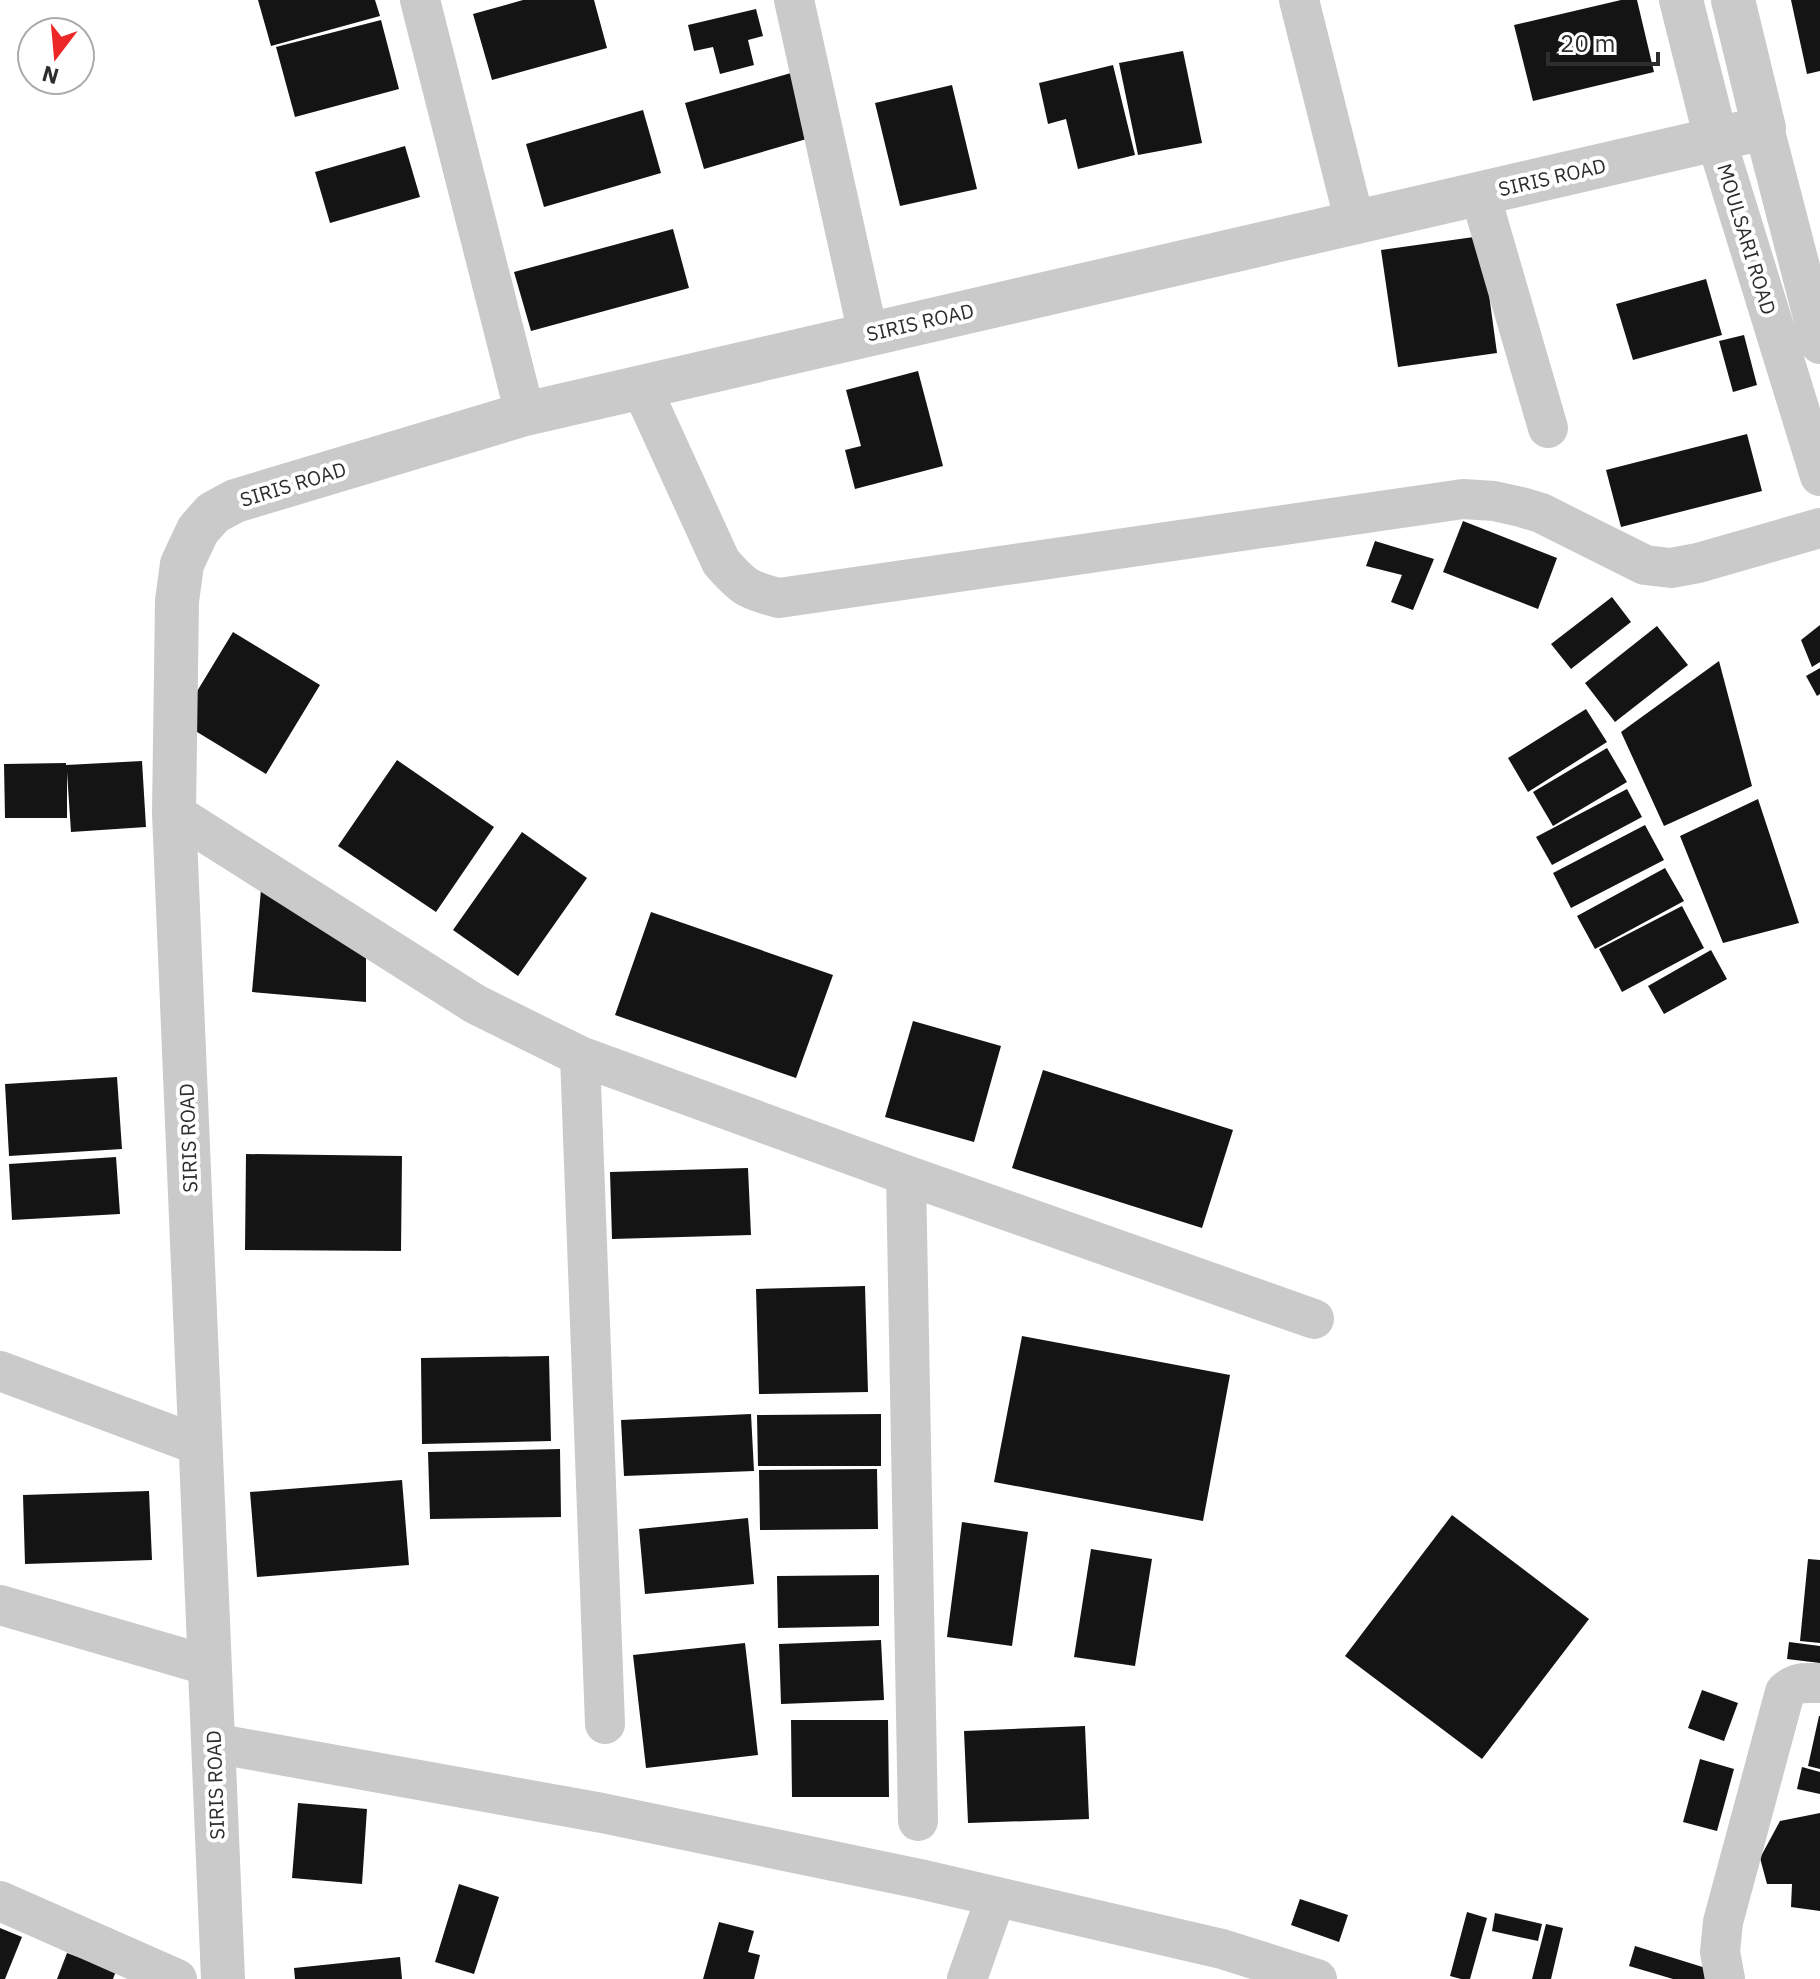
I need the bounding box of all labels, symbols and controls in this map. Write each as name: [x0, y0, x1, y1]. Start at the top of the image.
north arrow: [16, 16, 96, 96]
scale bar: [1548, 16, 1658, 66]
text: 20 m: [1560, 27, 1615, 59]
text: N: [39, 60, 62, 92]
street label: SIRIS ROAD: [1496, 152, 1608, 202]
street label: MOULSARI ROAD: [1711, 160, 1783, 318]
street label: SIRIS ROAD: [864, 297, 976, 347]
street label: SIRIS ROAD: [237, 455, 349, 513]
street label: SIRIS ROAD: [173, 1083, 203, 1193]
street label: SIRIS ROAD: [200, 1730, 230, 1840]

